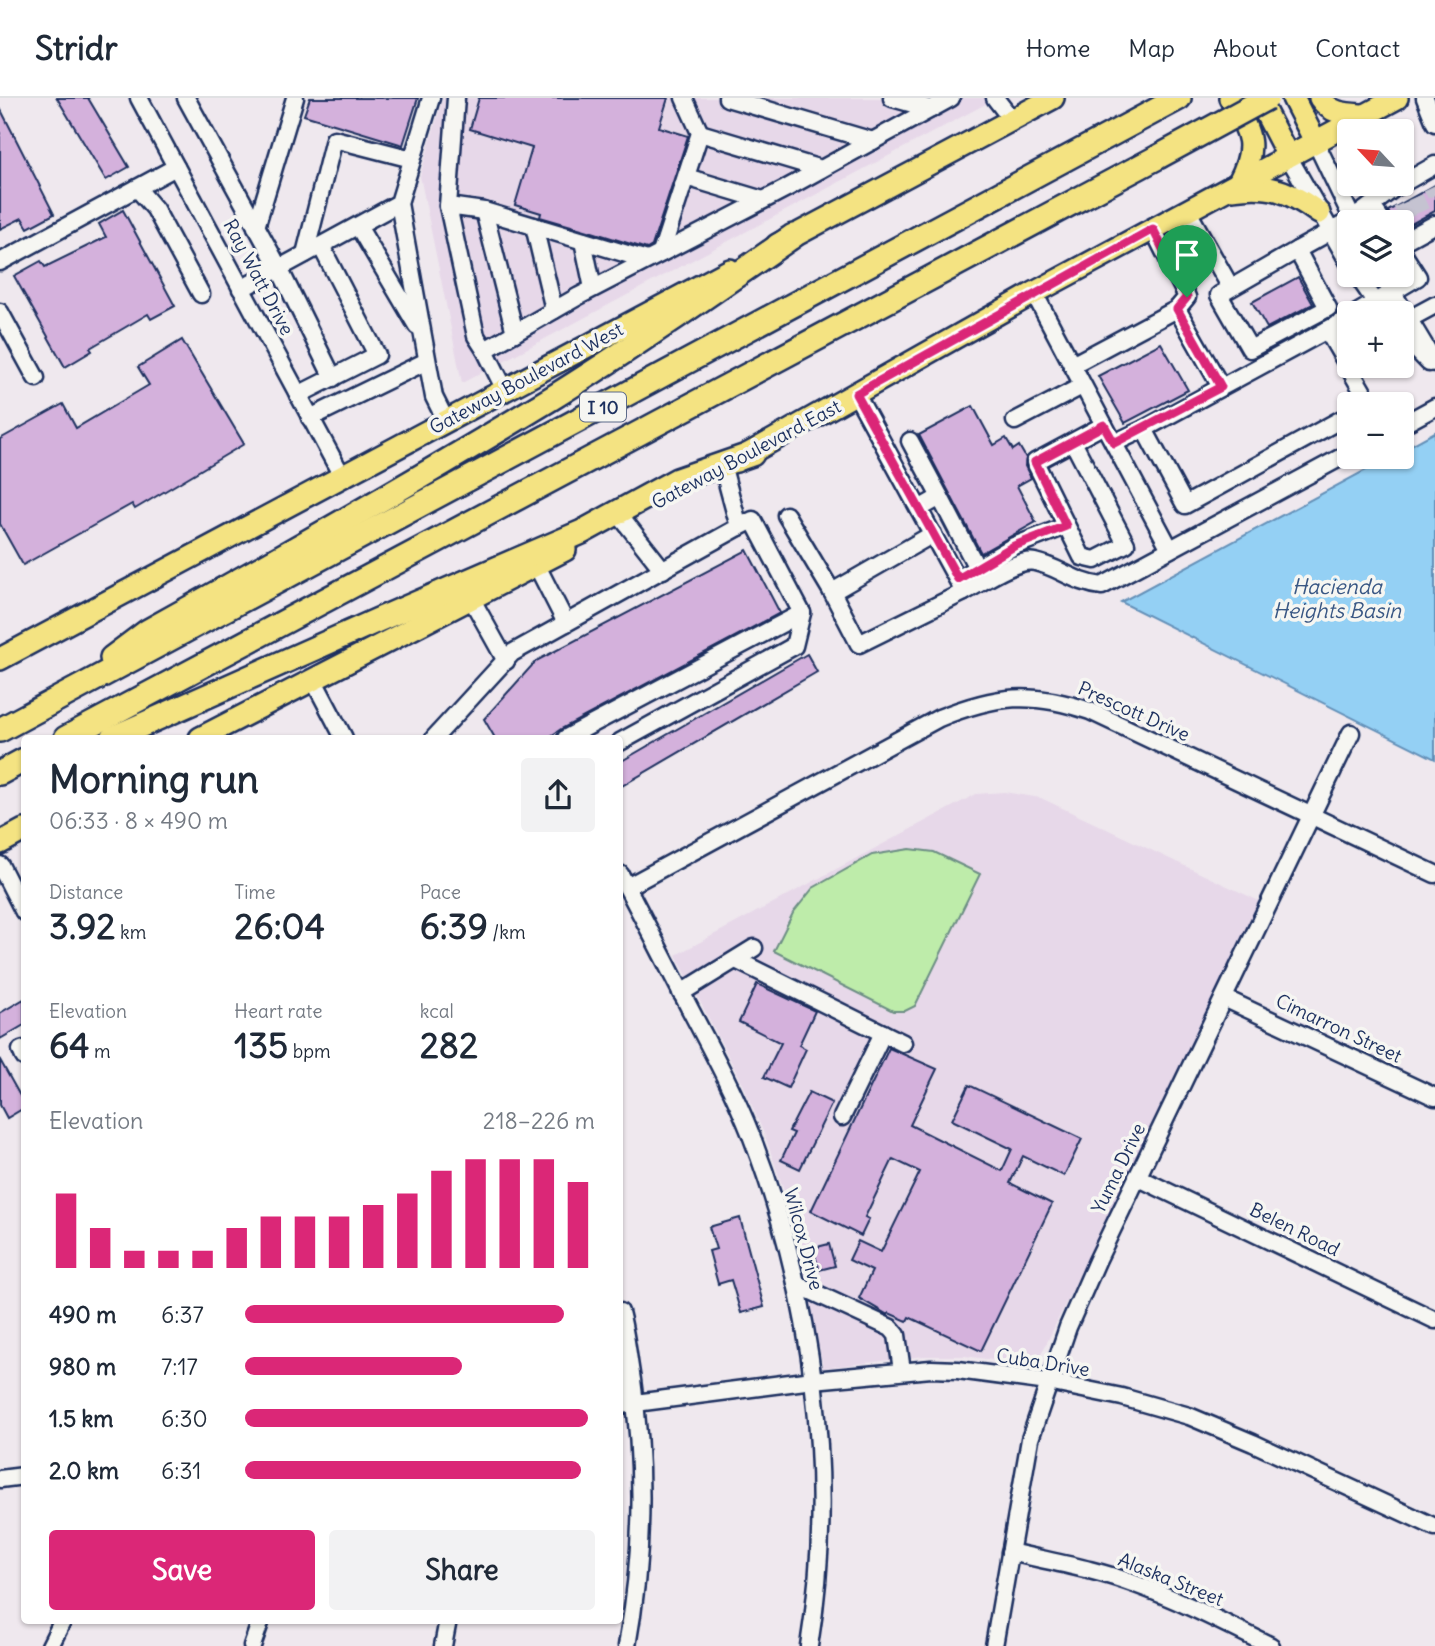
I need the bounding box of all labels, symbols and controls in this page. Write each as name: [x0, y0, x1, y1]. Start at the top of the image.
text: Stridr: [35, 27, 118, 69]
text: Home: [1026, 33, 1090, 63]
text: Map: [1128, 33, 1175, 63]
text: About: [1213, 33, 1277, 63]
text: Contact: [1315, 33, 1400, 63]
north arrow: [1337, 119, 1414, 196]
map controls: [1337, 119, 1414, 469]
button: layers: [1337, 210, 1414, 287]
street label: Ray Watt Drive: [218, 215, 300, 339]
pin: [1157, 225, 1217, 297]
icon: arrive: [1168, 236, 1206, 274]
button: +: [1337, 301, 1414, 378]
street label: Gateway Boulevard West: [425, 317, 627, 439]
button: −: [1337, 392, 1414, 469]
road number: I 10: [580, 393, 626, 422]
street label: Gateway Boulevard East: [647, 394, 845, 514]
water label: Hacienda Heights Basin: [1273, 573, 1402, 624]
street label: Prescott Drive: [1074, 676, 1194, 746]
text: Morning run: [49, 756, 259, 803]
button: share: [521, 758, 595, 832]
text: 06:33 · 8 × 490 m: [49, 806, 228, 835]
text: Distance: [49, 880, 123, 904]
text: Time: [234, 880, 275, 904]
text: Pace: [420, 880, 461, 904]
text: 3.92: [49, 904, 115, 948]
text: 26:04: [234, 904, 325, 948]
text: 6:39: [420, 904, 488, 948]
text: km: [115, 920, 146, 944]
text: /km: [488, 920, 526, 944]
street label: Cimarron Street: [1272, 988, 1406, 1068]
text: Elevation: [49, 999, 127, 1023]
text: Heart rate: [234, 999, 322, 1023]
text: kcal: [420, 999, 454, 1023]
text: 64: [49, 1023, 89, 1067]
text: 135: [234, 1023, 288, 1067]
text: 282: [420, 1023, 478, 1067]
text: m: [89, 1039, 111, 1063]
text: bpm: [288, 1039, 331, 1063]
text: Elevation: [49, 1106, 143, 1135]
text: 218–226 m: [483, 1106, 595, 1135]
street label: Yuma Drive: [1086, 1119, 1150, 1217]
street label: Wilcox Drive: [779, 1185, 829, 1293]
street label: Belen Road: [1246, 1197, 1344, 1261]
text: 490 m: [49, 1300, 116, 1329]
text: 6:37: [161, 1300, 204, 1329]
street label: Cuba Drive: [995, 1343, 1091, 1381]
text: 980 m: [49, 1352, 116, 1381]
text: 7:17: [161, 1352, 198, 1381]
text: 1.5 km: [49, 1404, 114, 1433]
text: 6:30: [161, 1404, 208, 1433]
text: 2.0 km: [49, 1456, 119, 1485]
text: 6:31: [161, 1456, 201, 1485]
button: Save: [49, 1530, 315, 1610]
button: Share: [329, 1530, 595, 1610]
street label: Alaska Street: [1115, 1547, 1227, 1611]

